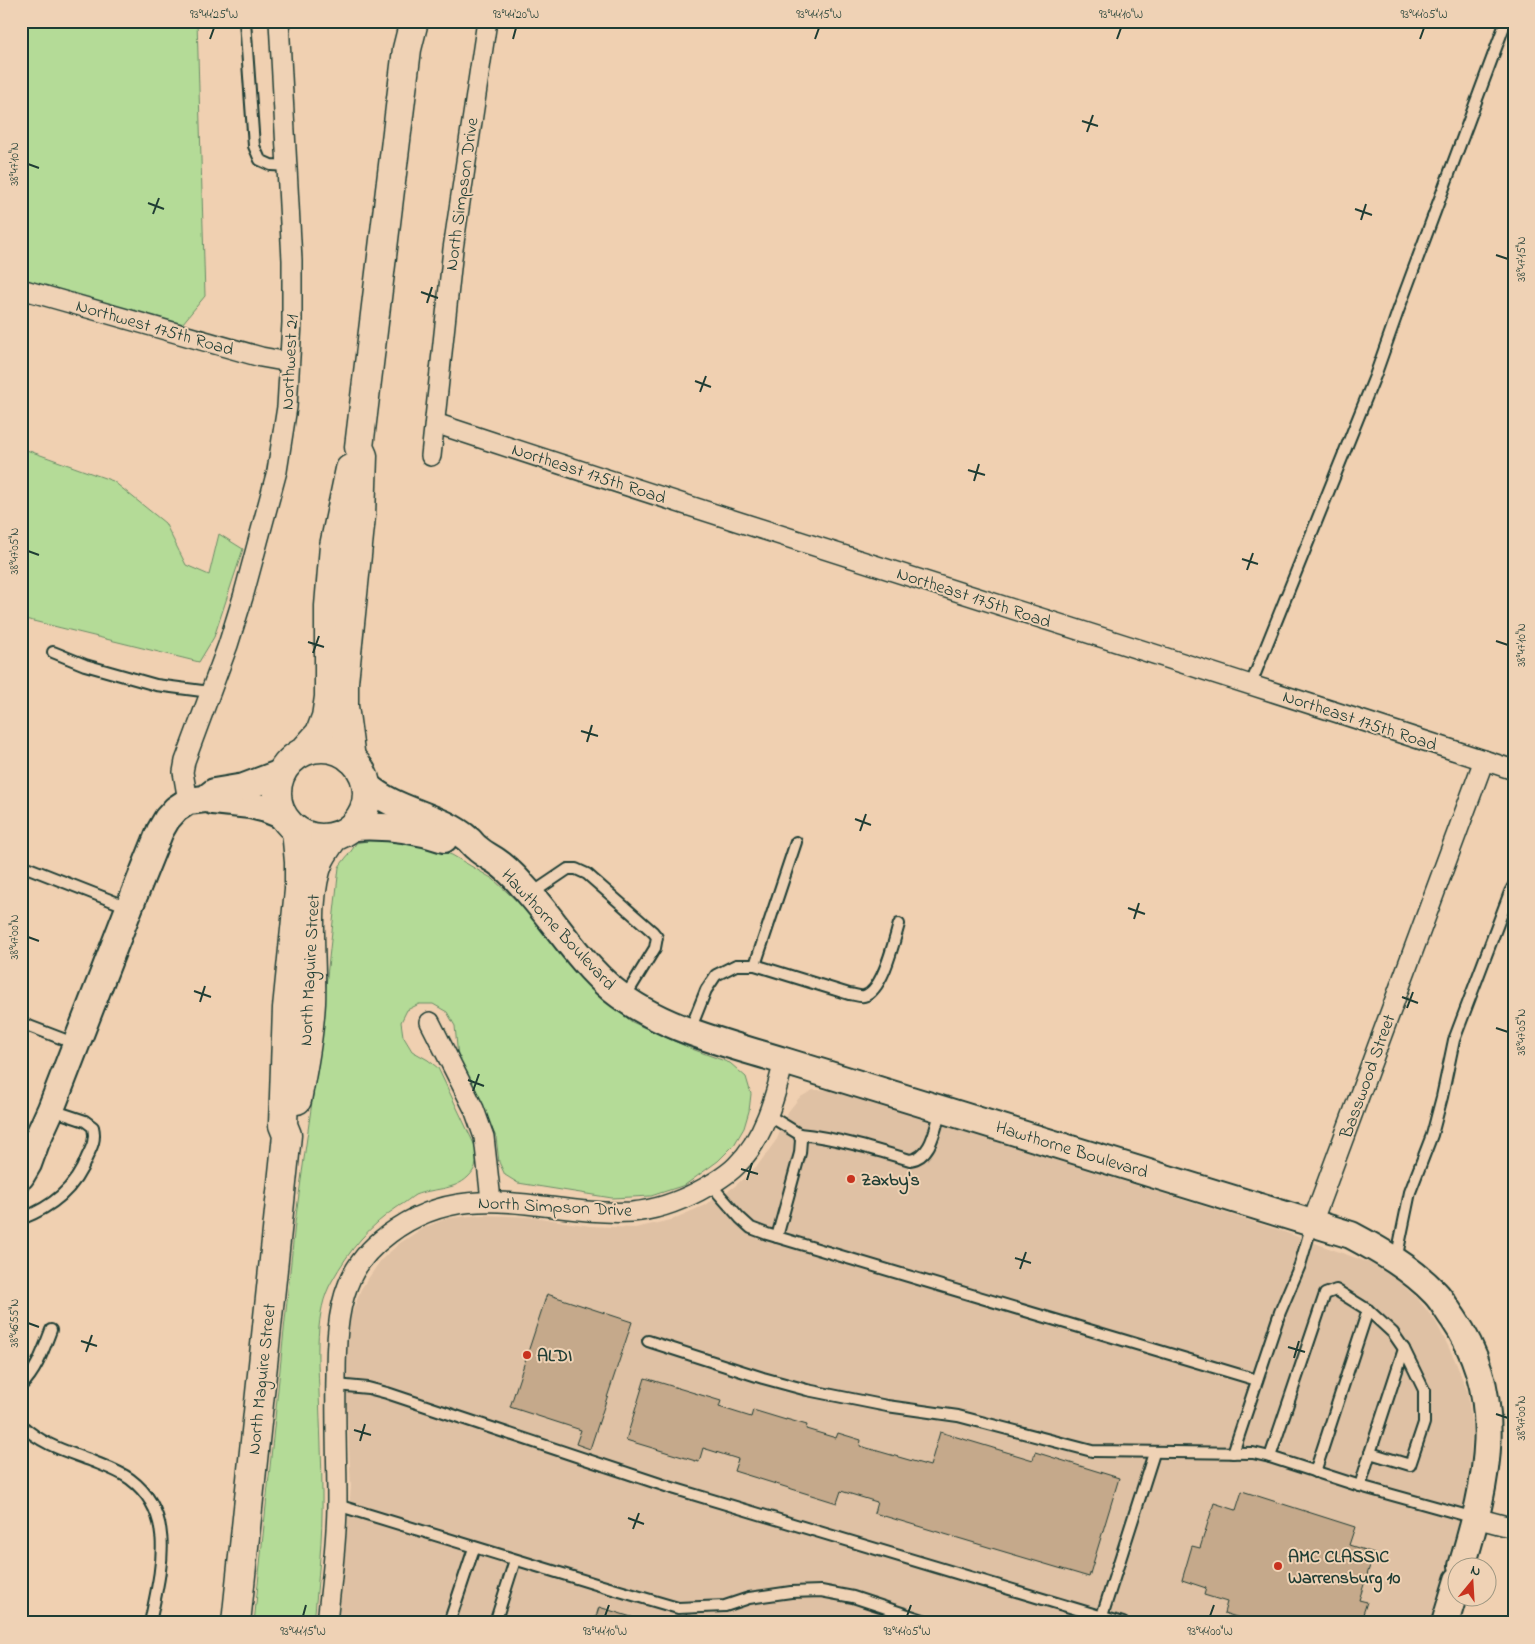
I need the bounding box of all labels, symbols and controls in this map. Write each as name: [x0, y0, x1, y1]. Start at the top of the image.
text: 93°44'25"W: [190, 6, 238, 24]
text: 93°44'20"W: [493, 6, 539, 24]
text: 93°44'15"W: [796, 6, 842, 24]
text: 93°44'10"W: [1099, 6, 1143, 24]
text: 93°44'05"W: [1400, 6, 1448, 24]
street label: North Simpson Drive: [439, 115, 487, 272]
text: 38°47'10"N: [6, 142, 24, 186]
text: 38°47'15"N: [1513, 236, 1531, 282]
street label: Northwest 175th Road: [73, 294, 236, 364]
street label: Northwest 21: [276, 313, 307, 411]
street label: Northeast 175th Road: [508, 438, 669, 512]
text: 38°47'05"N: [6, 528, 24, 574]
street label: Northeast 175th Road: [893, 562, 1054, 636]
text: 38°47'10"N: [1513, 623, 1531, 667]
street label: Northeast 175th Road: [1279, 685, 1440, 759]
street label: Hawthorne Boulevard: [494, 864, 621, 997]
street label: North Maguire Street: [294, 894, 329, 1047]
text: 38°47'00"N: [6, 914, 24, 960]
text: 38°47'05"N: [1513, 1009, 1531, 1055]
street label: Basswood Street: [1334, 1011, 1403, 1143]
street label: Hawthorne Boulevard: [992, 1115, 1151, 1186]
place label: Zaxby's: [861, 1168, 920, 1195]
marker: Zaxby's: [845, 1173, 857, 1185]
street label: North Simpson Drive: [477, 1191, 634, 1225]
text: 38°46'55"N: [6, 1299, 24, 1347]
street label: North Maguire Street: [242, 1302, 285, 1456]
place label: ALDI: [537, 1344, 572, 1370]
marker: ALDI: [521, 1349, 533, 1361]
text: 38°47'00"N: [1513, 1395, 1531, 1441]
place label: AMC CLASSIC Warrensburg 10: [1288, 1545, 1401, 1593]
north arrow: [1448, 1556, 1498, 1606]
marker: AMC CLASSIC Warrensburg 10: [1272, 1560, 1284, 1572]
text: N: [1468, 1560, 1483, 1583]
text: 93°44'15"W: [280, 1623, 326, 1641]
text: 93°44'10"W: [583, 1623, 627, 1641]
text: 93°44'05"W: [883, 1623, 931, 1641]
text: 93°44'00"W: [1187, 1623, 1233, 1641]

